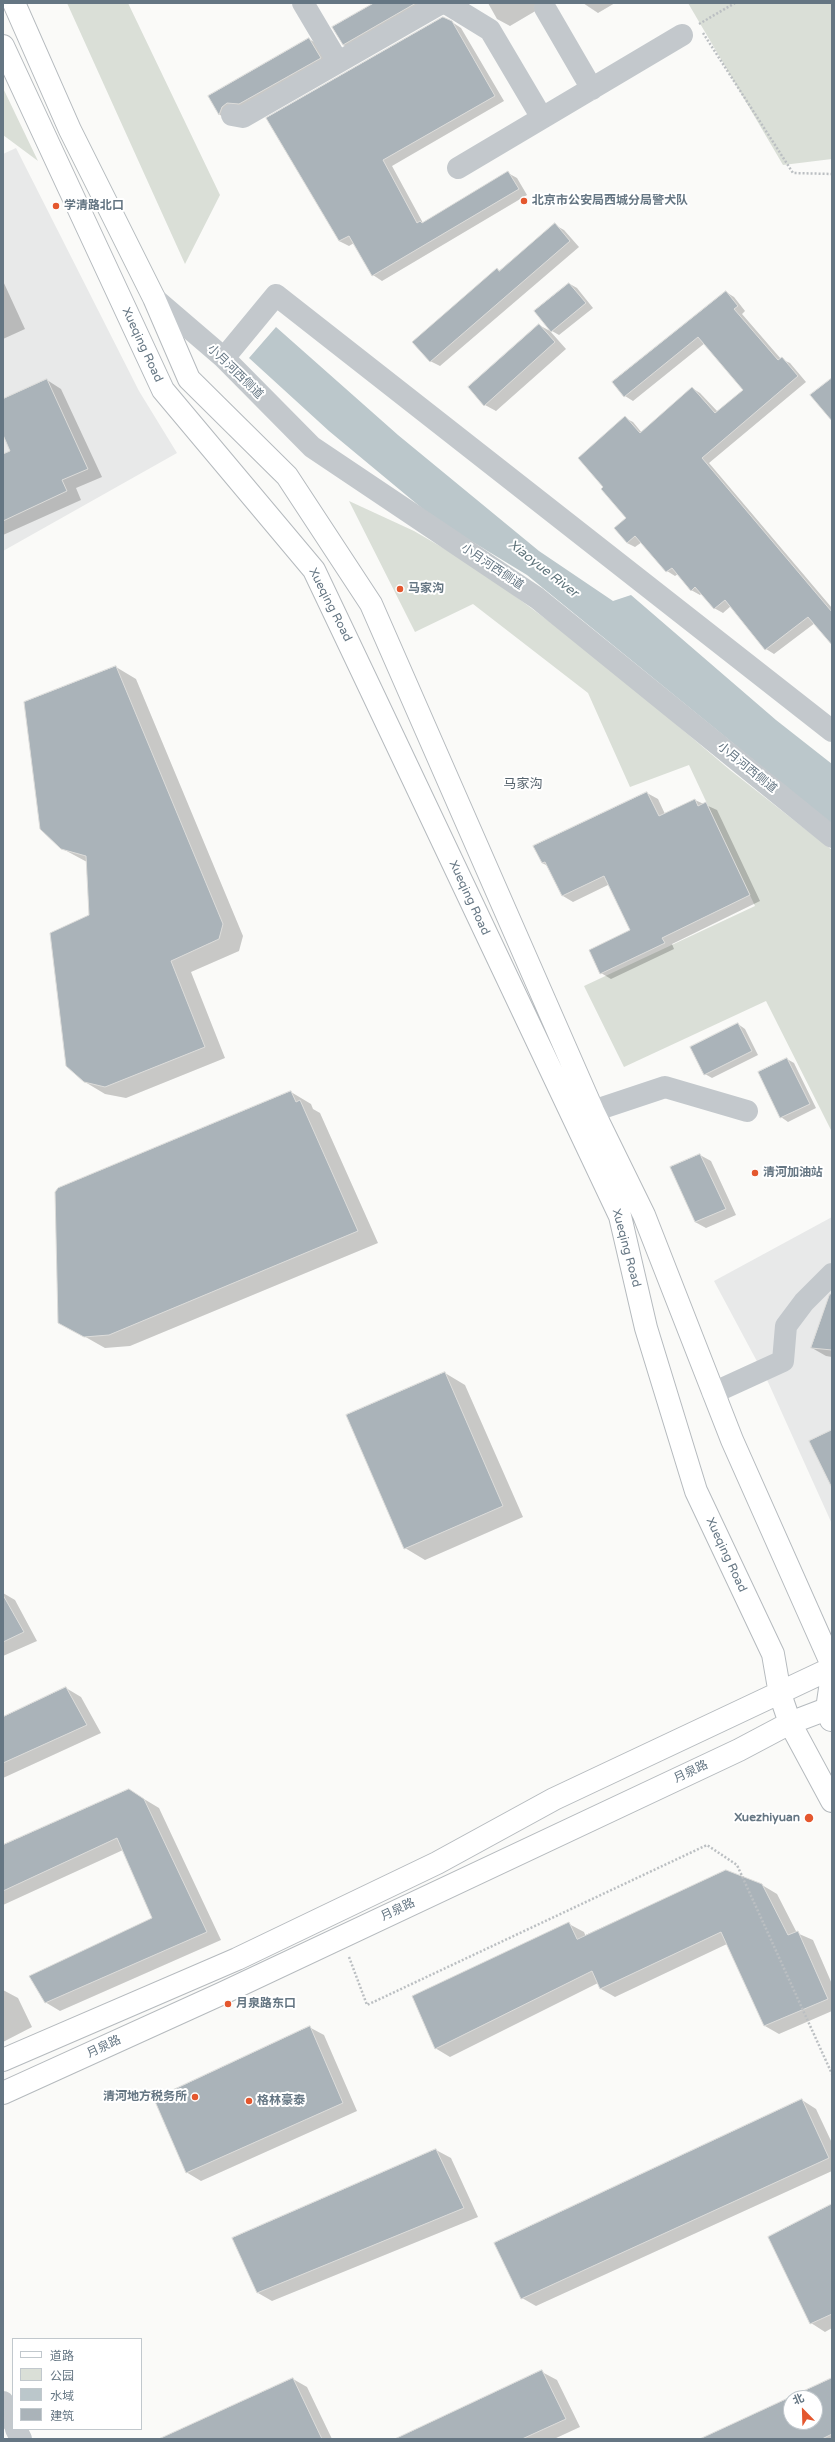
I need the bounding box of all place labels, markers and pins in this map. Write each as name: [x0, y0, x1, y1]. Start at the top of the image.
place label: 北京市公安局西城分局警犬队: [532, 194, 688, 208]
marker: 北京市公安局西城分局警犬队: [519, 196, 529, 206]
place label: 学清路北口: [64, 199, 124, 213]
marker: 学清路北口: [51, 201, 61, 211]
place label: 马家沟: [408, 582, 444, 596]
marker: 马家沟: [395, 584, 405, 594]
place label: 清河加油站: [763, 1166, 823, 1180]
marker: 清河加油站: [750, 1168, 760, 1178]
place label: Xuezhiyuan: [734, 1811, 800, 1825]
marker: Xuezhiyuan: [803, 1812, 815, 1824]
place label: 月泉路东口: [236, 1997, 296, 2011]
marker: 月泉路东口: [223, 1999, 233, 2009]
place label: 清河地方税务所: [103, 2090, 187, 2104]
marker: 清河地方税务所: [190, 2092, 200, 2102]
place label: 格林豪泰: [257, 2094, 305, 2108]
marker: 格林豪泰: [244, 2096, 254, 2106]

